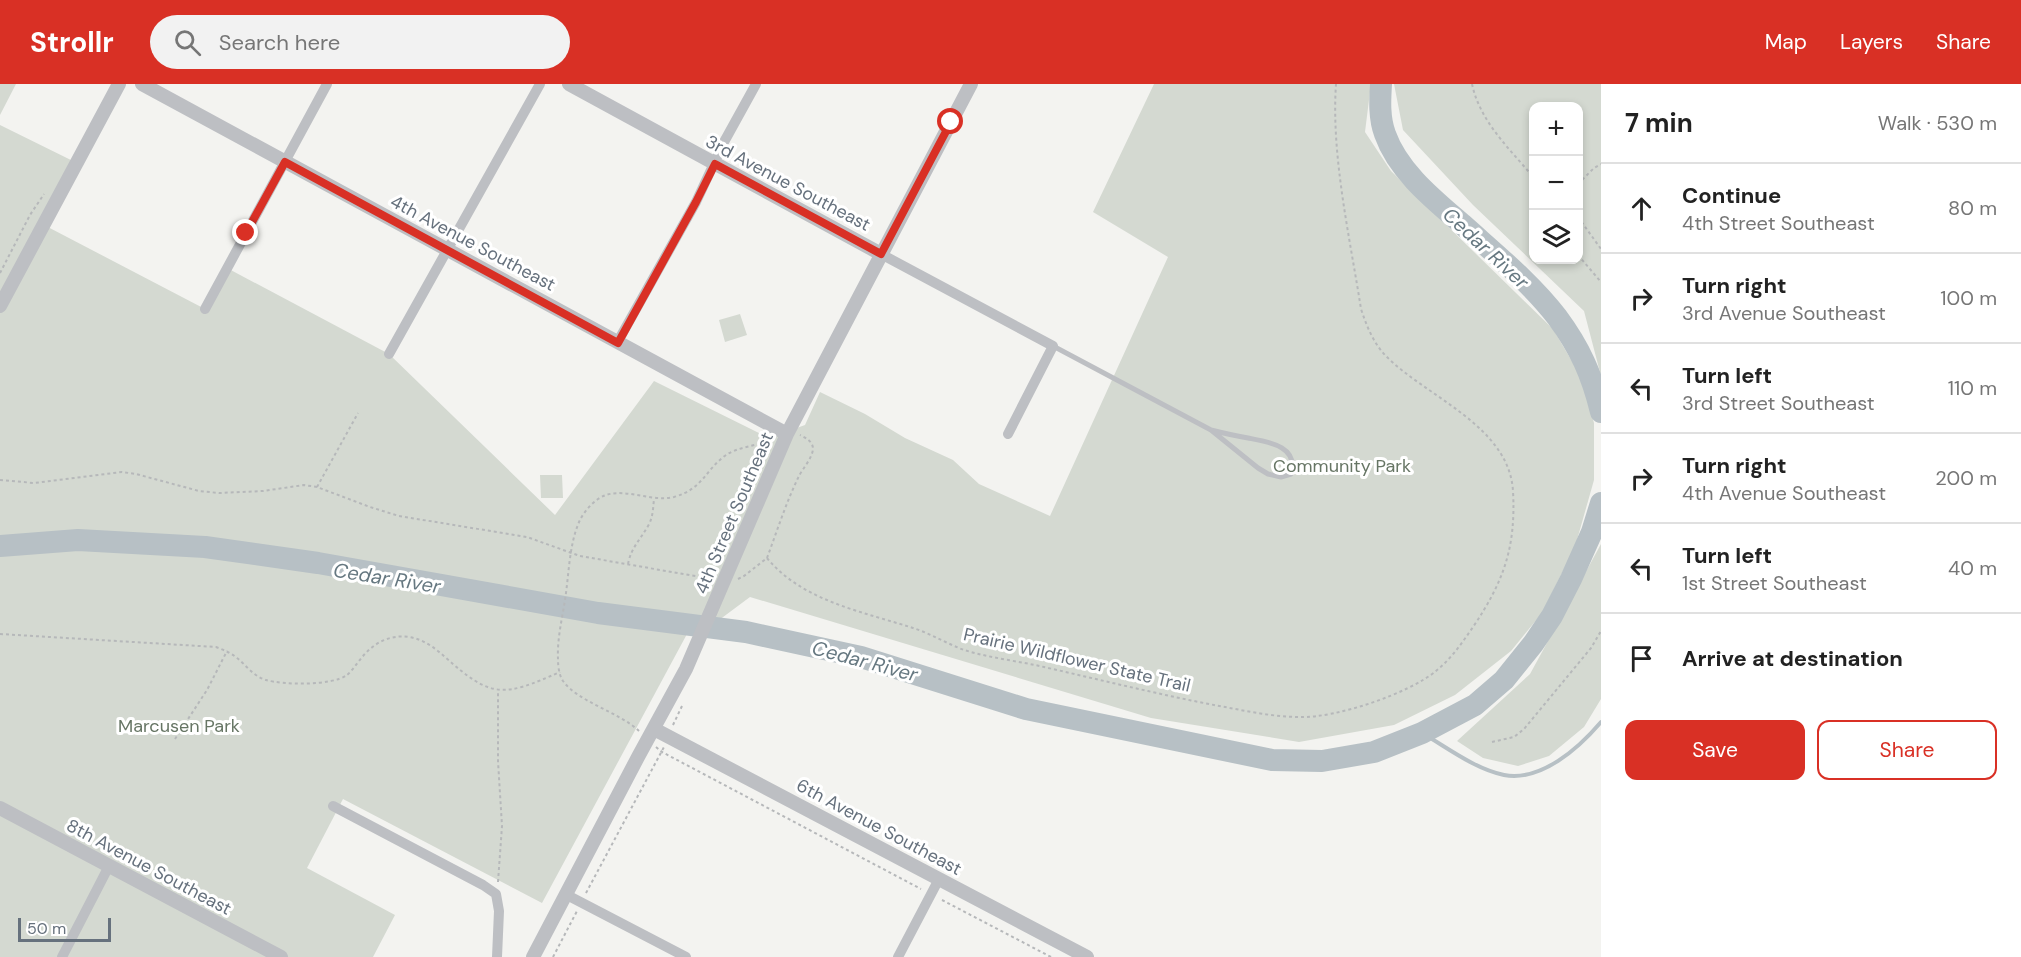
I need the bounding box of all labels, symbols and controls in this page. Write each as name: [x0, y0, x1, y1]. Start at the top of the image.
search box: [150, 15, 570, 69]
text: Strollr: [30, 24, 114, 61]
icon: search: [171, 26, 204, 59]
text: Search here: [219, 28, 340, 57]
text: Map: [1765, 28, 1807, 56]
text: Layers: [1840, 28, 1903, 56]
text: Share: [1936, 28, 1991, 56]
map controls: [1529, 102, 1583, 264]
button: +: [1529, 102, 1583, 156]
text: 7 min: [1625, 106, 1693, 140]
route start: [937, 108, 963, 134]
text: Walk · 530 m: [1878, 110, 1997, 136]
street label: 3rd Avenue Southeast: [701, 129, 875, 237]
button: −: [1529, 156, 1583, 210]
text: Continue: [1682, 181, 1781, 210]
street label: 4th Avenue Southeast: [386, 189, 560, 297]
icon: ahead: [1625, 192, 1658, 225]
text: 80 m: [1948, 195, 1997, 221]
water label: Cedar River: [1438, 202, 1535, 295]
button: layers: [1529, 210, 1583, 264]
text: 4th Street Southeast: [1682, 210, 1875, 236]
route end: [232, 219, 258, 245]
text: Turn right: [1682, 271, 1787, 300]
icon: right: [1625, 282, 1658, 315]
text: 100 m: [1940, 285, 1997, 311]
text: 3rd Avenue Southeast: [1682, 300, 1886, 326]
text: Turn left: [1682, 361, 1772, 390]
icon: left: [1625, 372, 1658, 405]
text: 110 m: [1948, 375, 1997, 401]
text: 3rd Street Southeast: [1682, 390, 1875, 416]
street label: 4th Street Southeast: [689, 428, 779, 598]
text: Turn right: [1682, 451, 1787, 480]
park label: Community Park: [1273, 454, 1411, 478]
icon: right: [1625, 462, 1658, 495]
text: 200 m: [1935, 465, 1997, 491]
text: 4th Avenue Southeast: [1682, 480, 1886, 506]
text: Turn left: [1682, 541, 1772, 570]
icon: left: [1625, 552, 1658, 585]
text: 40 m: [1948, 555, 1997, 581]
water label: Cedar River: [331, 557, 443, 599]
text: 1st Street Southeast: [1682, 570, 1867, 596]
street label: Prairie Wildflower State Trail: [961, 622, 1193, 698]
water label: Cedar River: [809, 634, 921, 688]
icon: arrive: [1625, 642, 1658, 675]
text: Arrive at destination: [1682, 644, 1903, 673]
park label: Marcusen Park: [118, 714, 240, 738]
button: Save: [1625, 720, 1805, 780]
button: Share: [1817, 720, 1997, 780]
street label: 6th Avenue Southeast: [792, 773, 966, 881]
street label: 8th Avenue Southeast: [62, 813, 236, 921]
scale bar: [18, 915, 111, 942]
text: 50 m: [27, 918, 66, 939]

